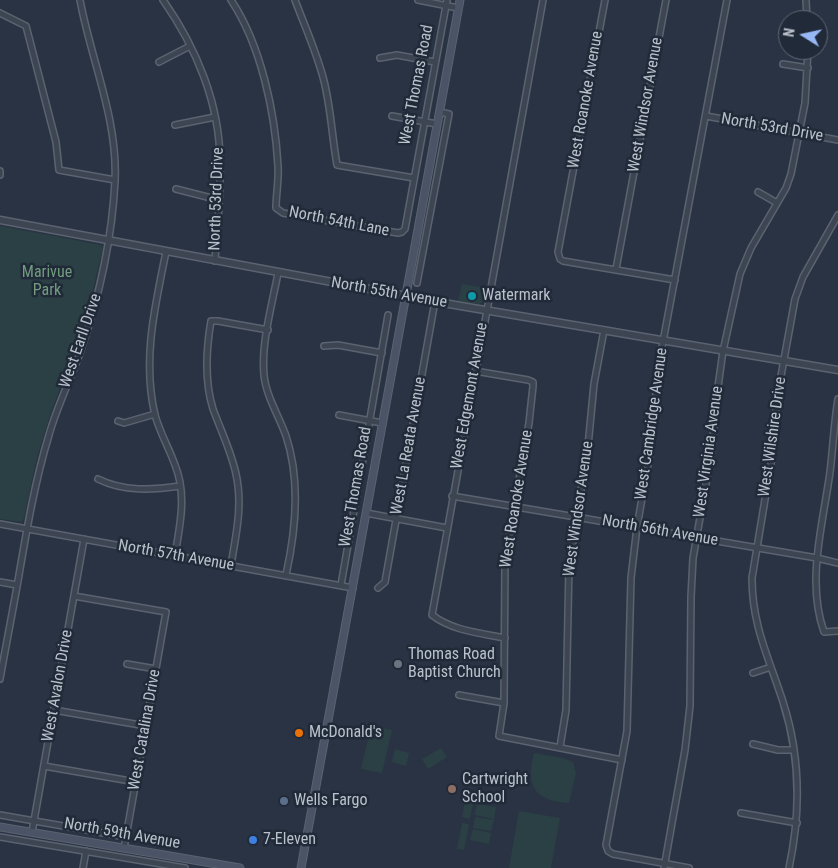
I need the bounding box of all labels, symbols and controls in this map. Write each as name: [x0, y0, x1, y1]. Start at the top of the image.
north arrow: [778, 10, 828, 60]
street label: West Thomas Road: [396, 23, 438, 147]
text: N: [781, 27, 798, 38]
street label: West Roanoke Avenue: [564, 30, 608, 170]
street label: West Windsor Avenue: [625, 36, 667, 174]
street label: North 53rd Drive: [719, 110, 825, 146]
street label: North 53rd Drive: [206, 147, 228, 251]
street label: North 54th Lane: [287, 203, 391, 241]
park label: Marivue Park: [22, 263, 72, 301]
street label: North 55th Avenue: [330, 273, 448, 313]
place label: Watermark: [482, 286, 550, 306]
marker: Watermark: [466, 290, 478, 302]
street label: West Earll Drive: [56, 291, 106, 391]
street label: West Edgemont Avenue: [448, 321, 492, 471]
street label: West Cambridge Avenue: [632, 347, 672, 501]
street label: West La Reata Avenue: [387, 375, 431, 517]
street label: West Wilshire Drive: [755, 376, 791, 498]
street label: West Virginia Avenue: [690, 385, 728, 519]
street label: West Thomas Road: [336, 425, 376, 549]
street label: West Roanoke Avenue: [497, 429, 537, 569]
street label: West Windsor Avenue: [560, 440, 598, 578]
street label: North 56th Avenue: [601, 511, 719, 551]
street label: North 57th Avenue: [117, 536, 235, 576]
street label: West Avalon Drive: [39, 628, 77, 744]
place label: Thomas Road Baptist Church: [408, 645, 501, 683]
marker: Thomas Road Baptist Church: [392, 658, 404, 670]
street label: West Catalina Drive: [125, 668, 165, 792]
place label: McDonald's: [309, 723, 382, 743]
marker: McDonald's: [293, 727, 305, 739]
place label: Cartwright School: [462, 770, 528, 808]
marker: Cartwright School: [446, 783, 458, 795]
place label: Wells Fargo: [294, 791, 368, 811]
marker: Wells Fargo: [278, 795, 290, 807]
street label: North 59th Avenue: [63, 814, 181, 854]
place label: 7-Eleven: [263, 830, 316, 850]
marker: 7-Eleven: [247, 834, 259, 846]

